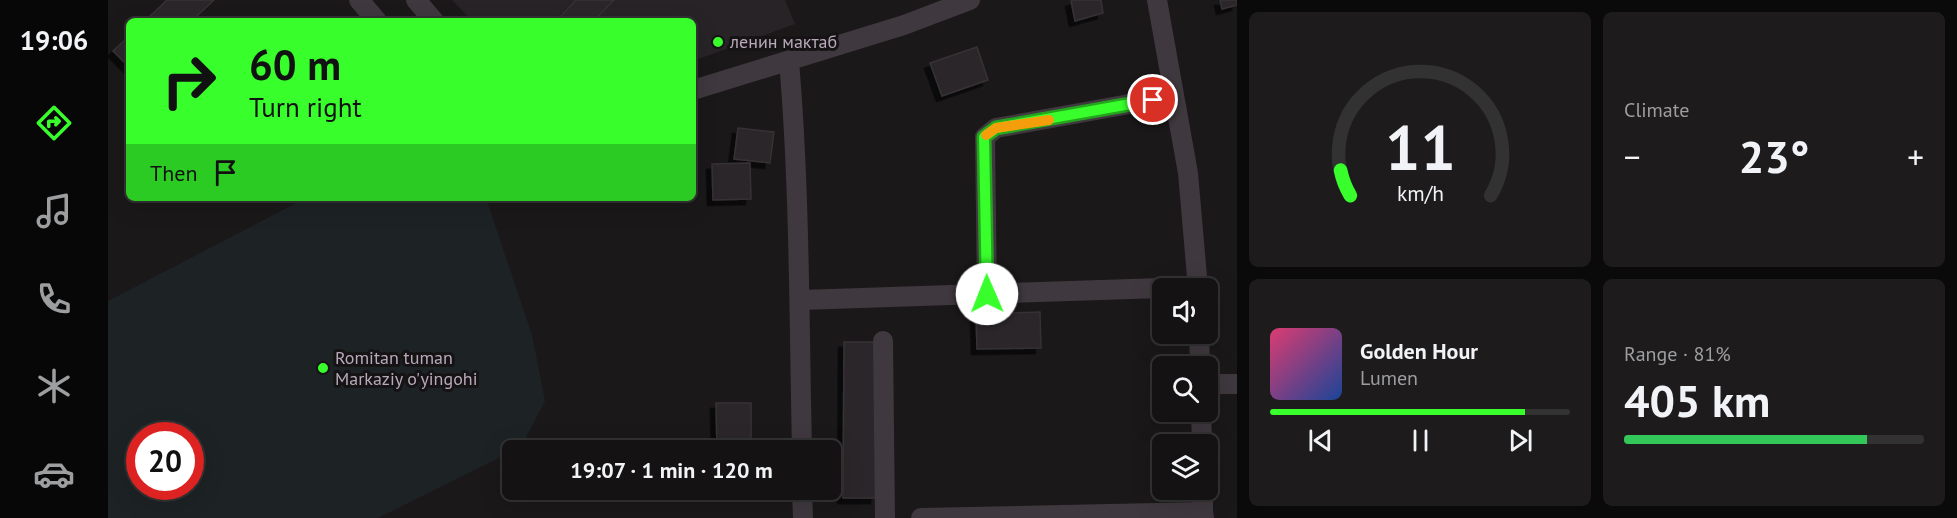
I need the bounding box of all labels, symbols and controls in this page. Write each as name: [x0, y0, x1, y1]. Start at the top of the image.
text: 19:06: [20, 23, 88, 57]
place label: ленин мактаб: [729, 30, 837, 53]
marker: ленин мактаб: [711, 35, 725, 49]
text: 60 m: [249, 37, 341, 92]
icon: right: [150, 42, 228, 120]
pin: [1127, 74, 1178, 125]
icon: arrive: [1136, 83, 1169, 116]
text: Turn right: [249, 90, 362, 124]
text: Climate: [1624, 97, 1690, 123]
icon: directions: [33, 102, 75, 144]
text: 11: [1385, 106, 1455, 187]
text: 23°: [1739, 127, 1809, 185]
text: −: [1624, 135, 1641, 178]
text: +: [1907, 135, 1924, 178]
icon: arrive: [209, 156, 242, 189]
text: Then: [150, 159, 197, 187]
text: km/h: [1396, 180, 1443, 208]
icon: music: [33, 190, 75, 232]
position arrow: [955, 262, 1019, 326]
icon: phone: [33, 278, 75, 320]
map controls: [1152, 278, 1218, 500]
button: sound: [1152, 278, 1218, 344]
text: Golden Hour: [1360, 337, 1478, 365]
text: Range · 81%: [1624, 341, 1731, 367]
place label: Romitan tuman Markaziy o'yingohi: [335, 346, 477, 390]
button: search: [1152, 356, 1218, 422]
marker: Romitan tuman Markaziy o'yingohi: [316, 361, 330, 375]
icon: climate: [33, 365, 75, 407]
text: Lumen: [1360, 365, 1418, 391]
text: 405 km: [1624, 371, 1770, 429]
speed limit sign: 20: [126, 422, 204, 500]
icon: previous: [1304, 424, 1337, 457]
icon: pause: [1404, 424, 1437, 457]
icon: next: [1504, 424, 1537, 457]
button: layers: [1152, 434, 1218, 500]
icon: car: [33, 453, 75, 495]
text: 19:07 · 1 min · 120 m: [570, 456, 773, 484]

